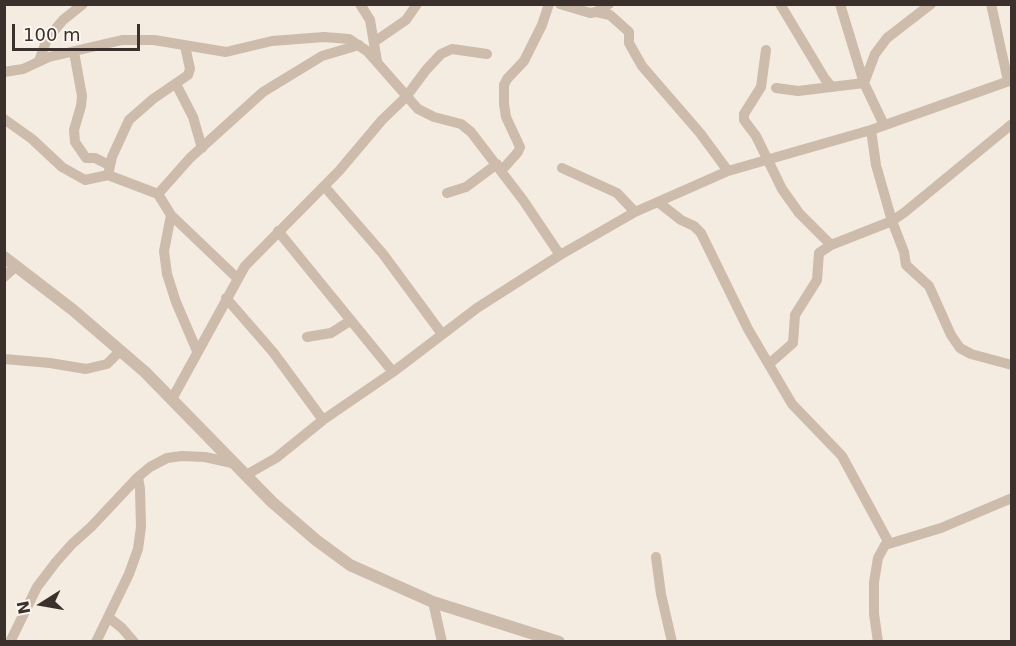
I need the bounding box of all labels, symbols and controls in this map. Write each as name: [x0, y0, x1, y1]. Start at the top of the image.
scale bar: [15, 12, 142, 50]
text: 100 m: [23, 24, 81, 45]
north arrow: [12, 574, 72, 634]
text: N: [13, 599, 34, 616]

